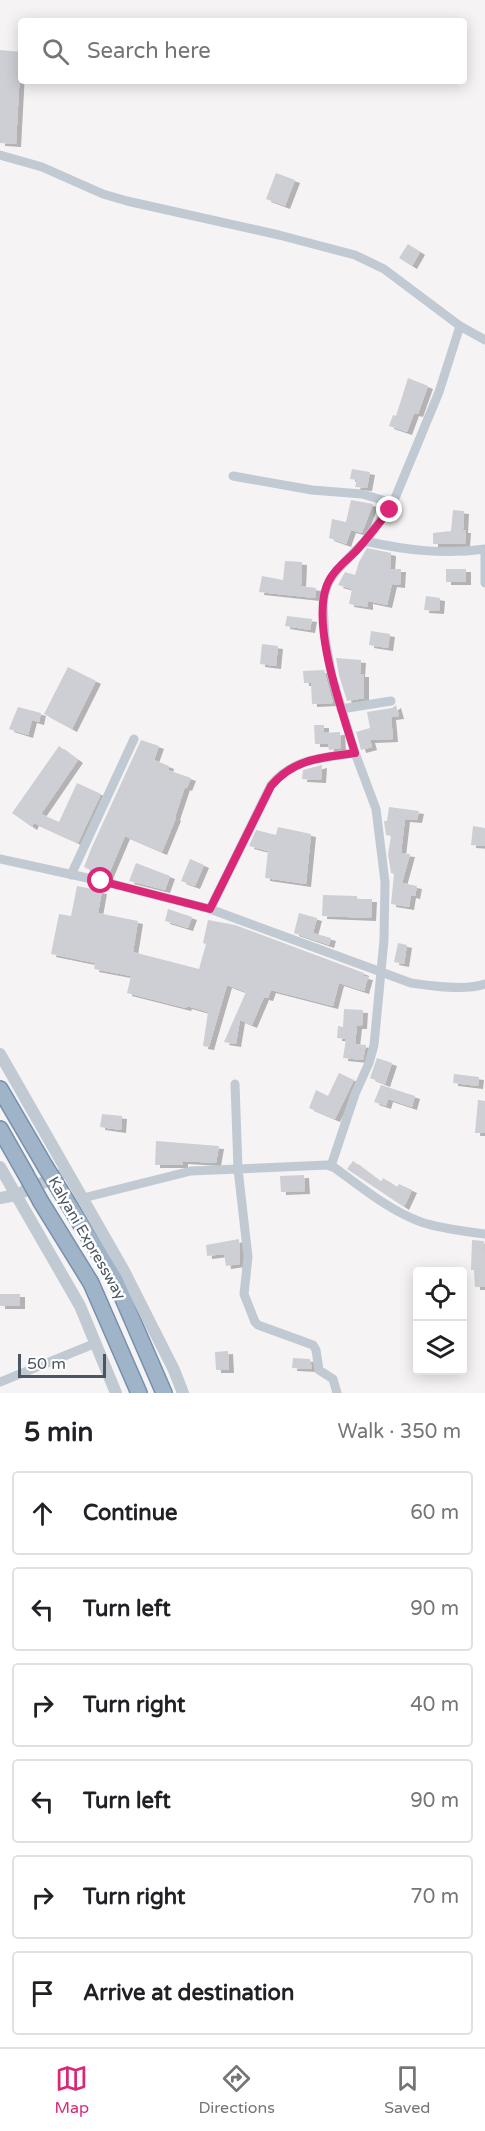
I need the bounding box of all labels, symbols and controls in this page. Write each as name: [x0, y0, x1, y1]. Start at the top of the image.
search box: [18, 18, 467, 84]
icon: search: [39, 35, 72, 68]
text: Search here: [87, 38, 211, 64]
route end: [376, 496, 402, 522]
route start: [87, 867, 113, 893]
street label: Kalyani Expressway: [44, 1173, 130, 1303]
map controls: [413, 1267, 467, 1375]
button: locate: [413, 1267, 467, 1321]
button: layers: [413, 1321, 467, 1375]
scale bar: [18, 1351, 106, 1378]
text: 50 m: [27, 1354, 66, 1374]
text: 5 min: [24, 1417, 93, 1448]
text: Walk · 350 m: [338, 1420, 461, 1444]
icon: ahead: [26, 1497, 59, 1530]
text: Continue: [83, 1500, 178, 1526]
text: 60 m: [410, 1501, 459, 1525]
icon: left: [26, 1593, 59, 1626]
text: Turn left: [83, 1596, 171, 1622]
text: 90 m: [410, 1597, 459, 1621]
icon: right: [26, 1689, 59, 1722]
text: Turn right: [83, 1692, 185, 1718]
text: 40 m: [410, 1693, 459, 1717]
icon: left: [26, 1785, 59, 1818]
text: Turn left: [83, 1788, 171, 1814]
text: 90 m: [410, 1789, 459, 1813]
icon: right: [26, 1881, 59, 1914]
text: Turn right: [83, 1884, 185, 1910]
text: 70 m: [410, 1885, 459, 1909]
icon: arrive: [26, 1977, 59, 2010]
text: Arrive at destination: [83, 1980, 294, 2006]
tab: Map: [55, 2062, 89, 2118]
tab: Directions: [198, 2062, 275, 2118]
tab: Saved: [384, 2062, 430, 2118]

